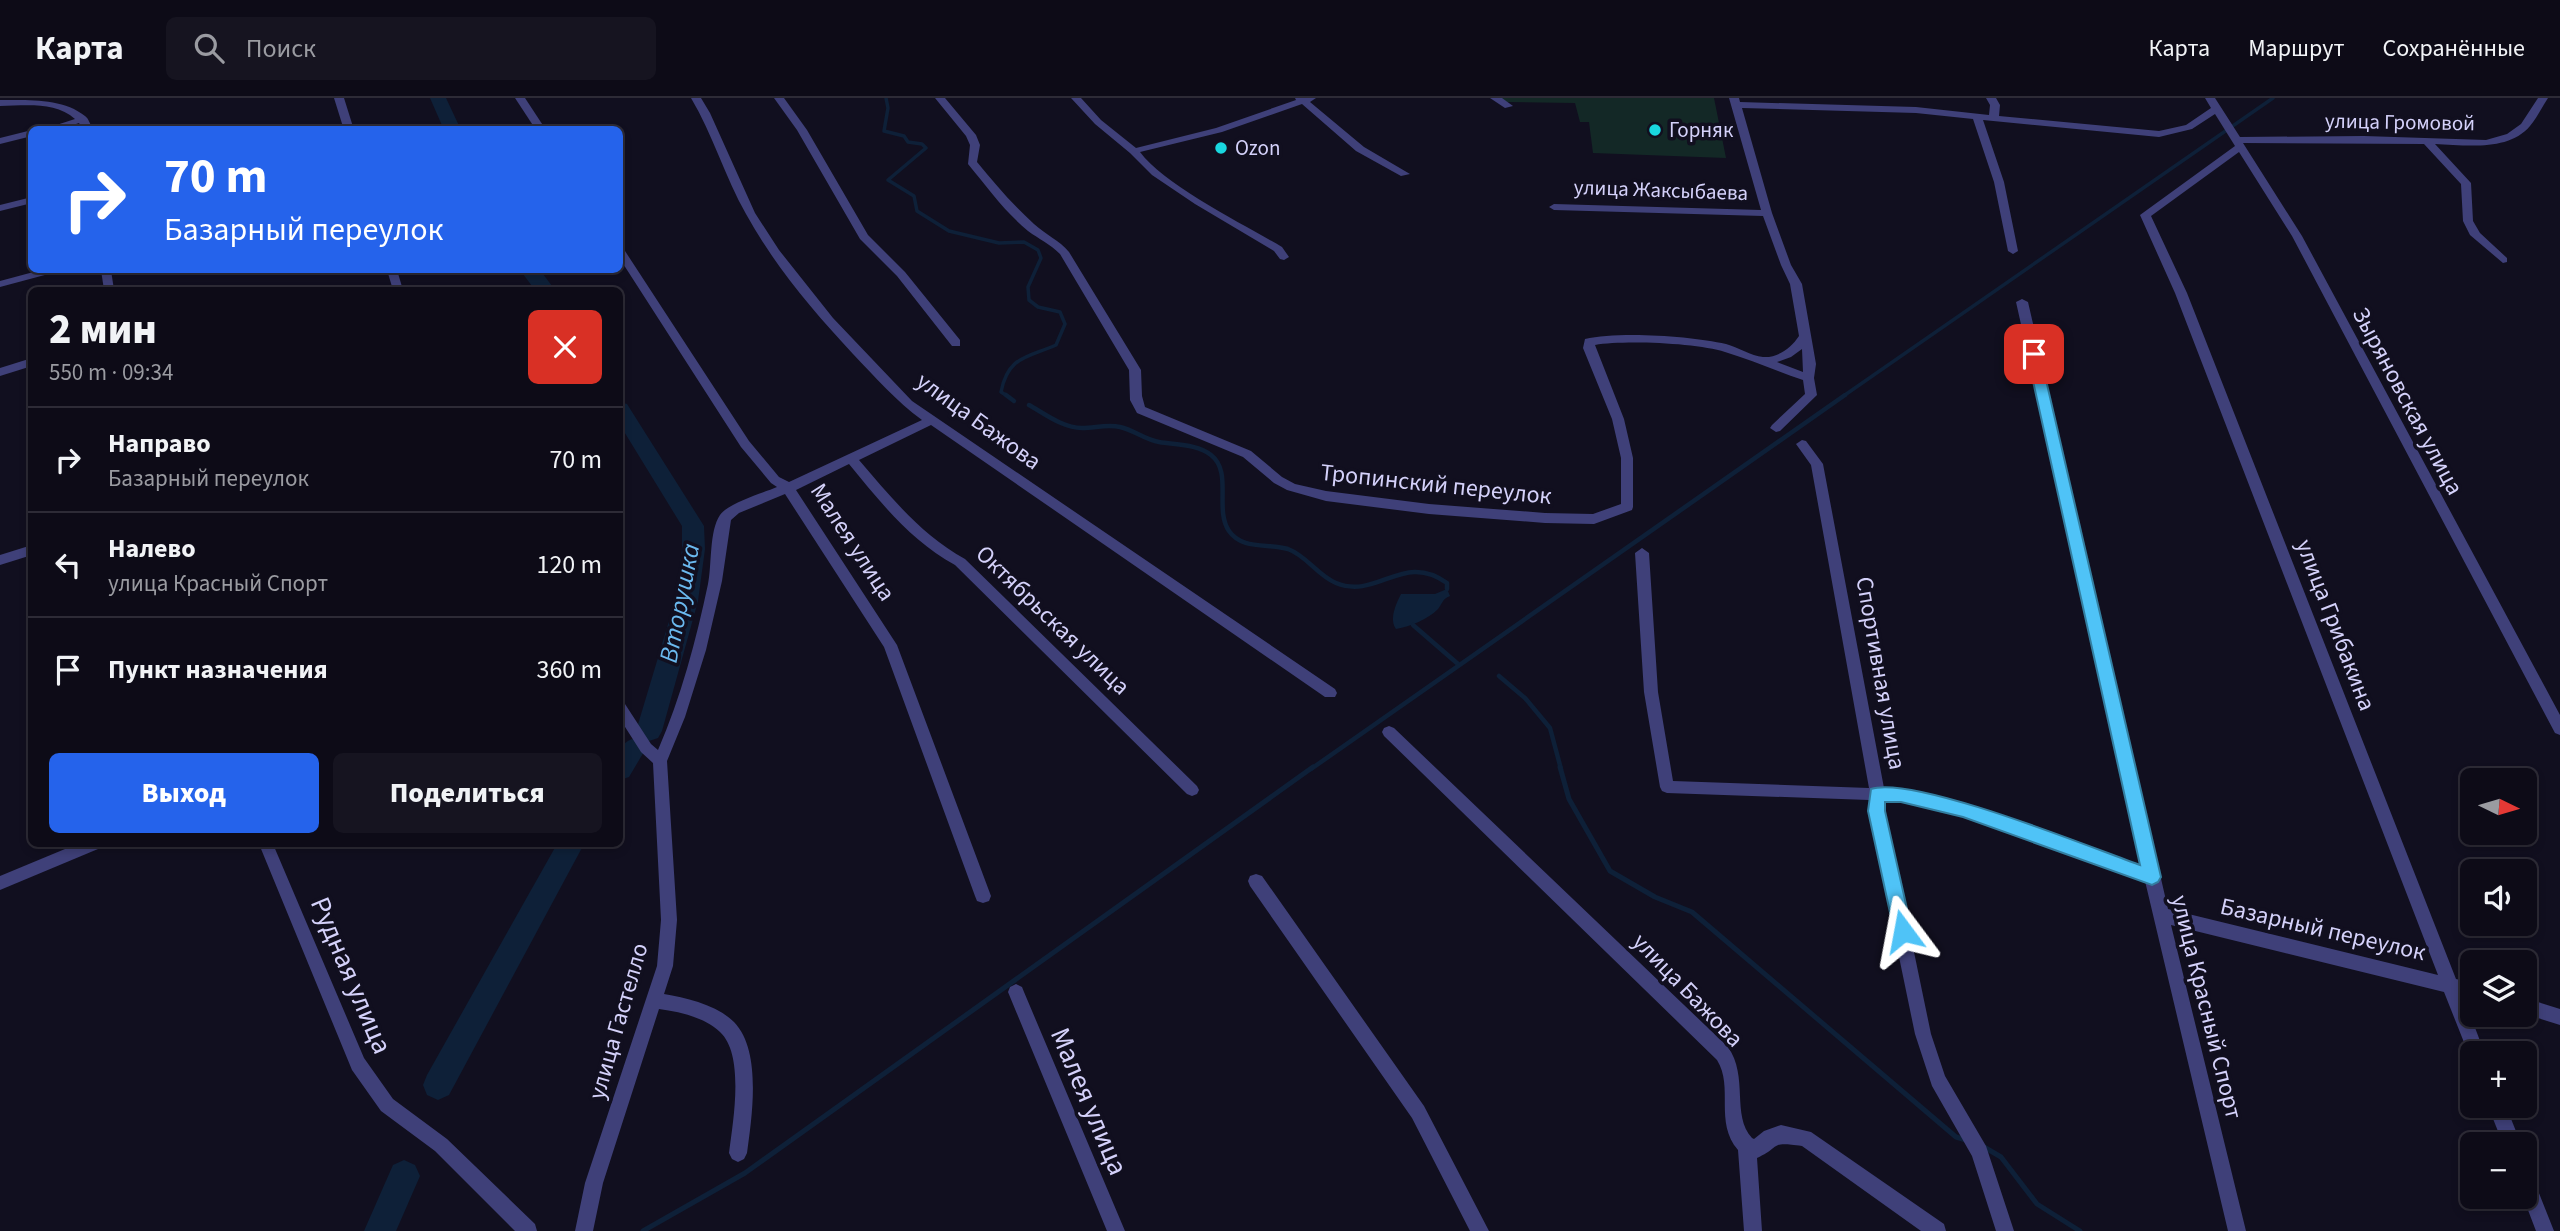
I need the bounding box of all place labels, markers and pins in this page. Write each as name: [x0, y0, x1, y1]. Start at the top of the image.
place label: Горняк: [1669, 115, 1734, 145]
marker: Горняк: [1647, 122, 1663, 138]
place label: Ozon: [1235, 133, 1280, 163]
marker: Ozon: [1213, 140, 1229, 156]
pin: [2004, 324, 2064, 384]

